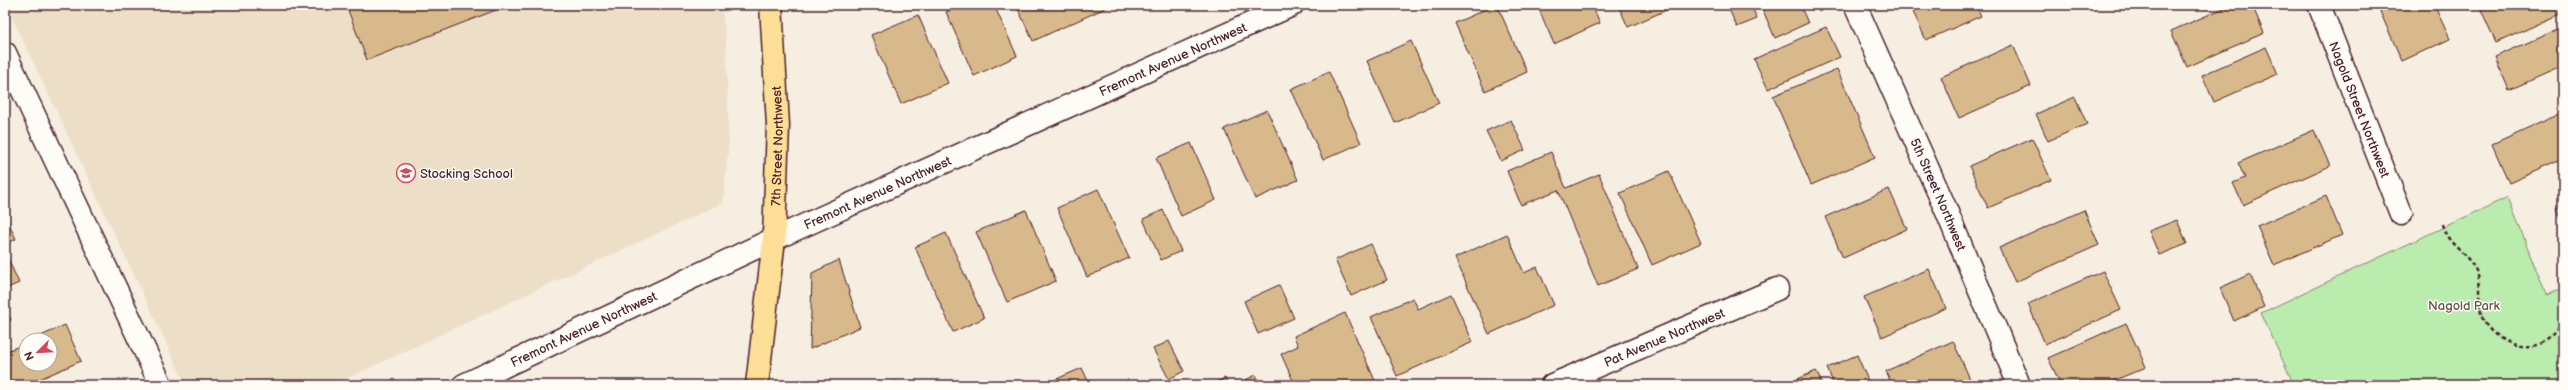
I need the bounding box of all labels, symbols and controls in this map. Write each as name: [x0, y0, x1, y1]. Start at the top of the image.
street label: Fremont Avenue Northwest: [1097, 20, 1249, 100]
street label: Nagold Street Northwest: [2325, 39, 2393, 180]
street label: 7th Street Northwest: [768, 86, 787, 206]
street label: 5th Street Northwest: [1906, 136, 1969, 253]
street label: Fremont Avenue Northwest: [801, 153, 954, 233]
school or university icon: Stocking School: [395, 162, 417, 184]
place label: Stocking School: [420, 166, 513, 182]
street label: Fremont Avenue Northwest: [508, 288, 660, 371]
park label: Nagold Park: [2428, 298, 2501, 314]
street label: Pat Avenue Northwest: [1602, 305, 1727, 371]
north arrow: [18, 332, 58, 372]
text: N: [22, 349, 37, 362]

